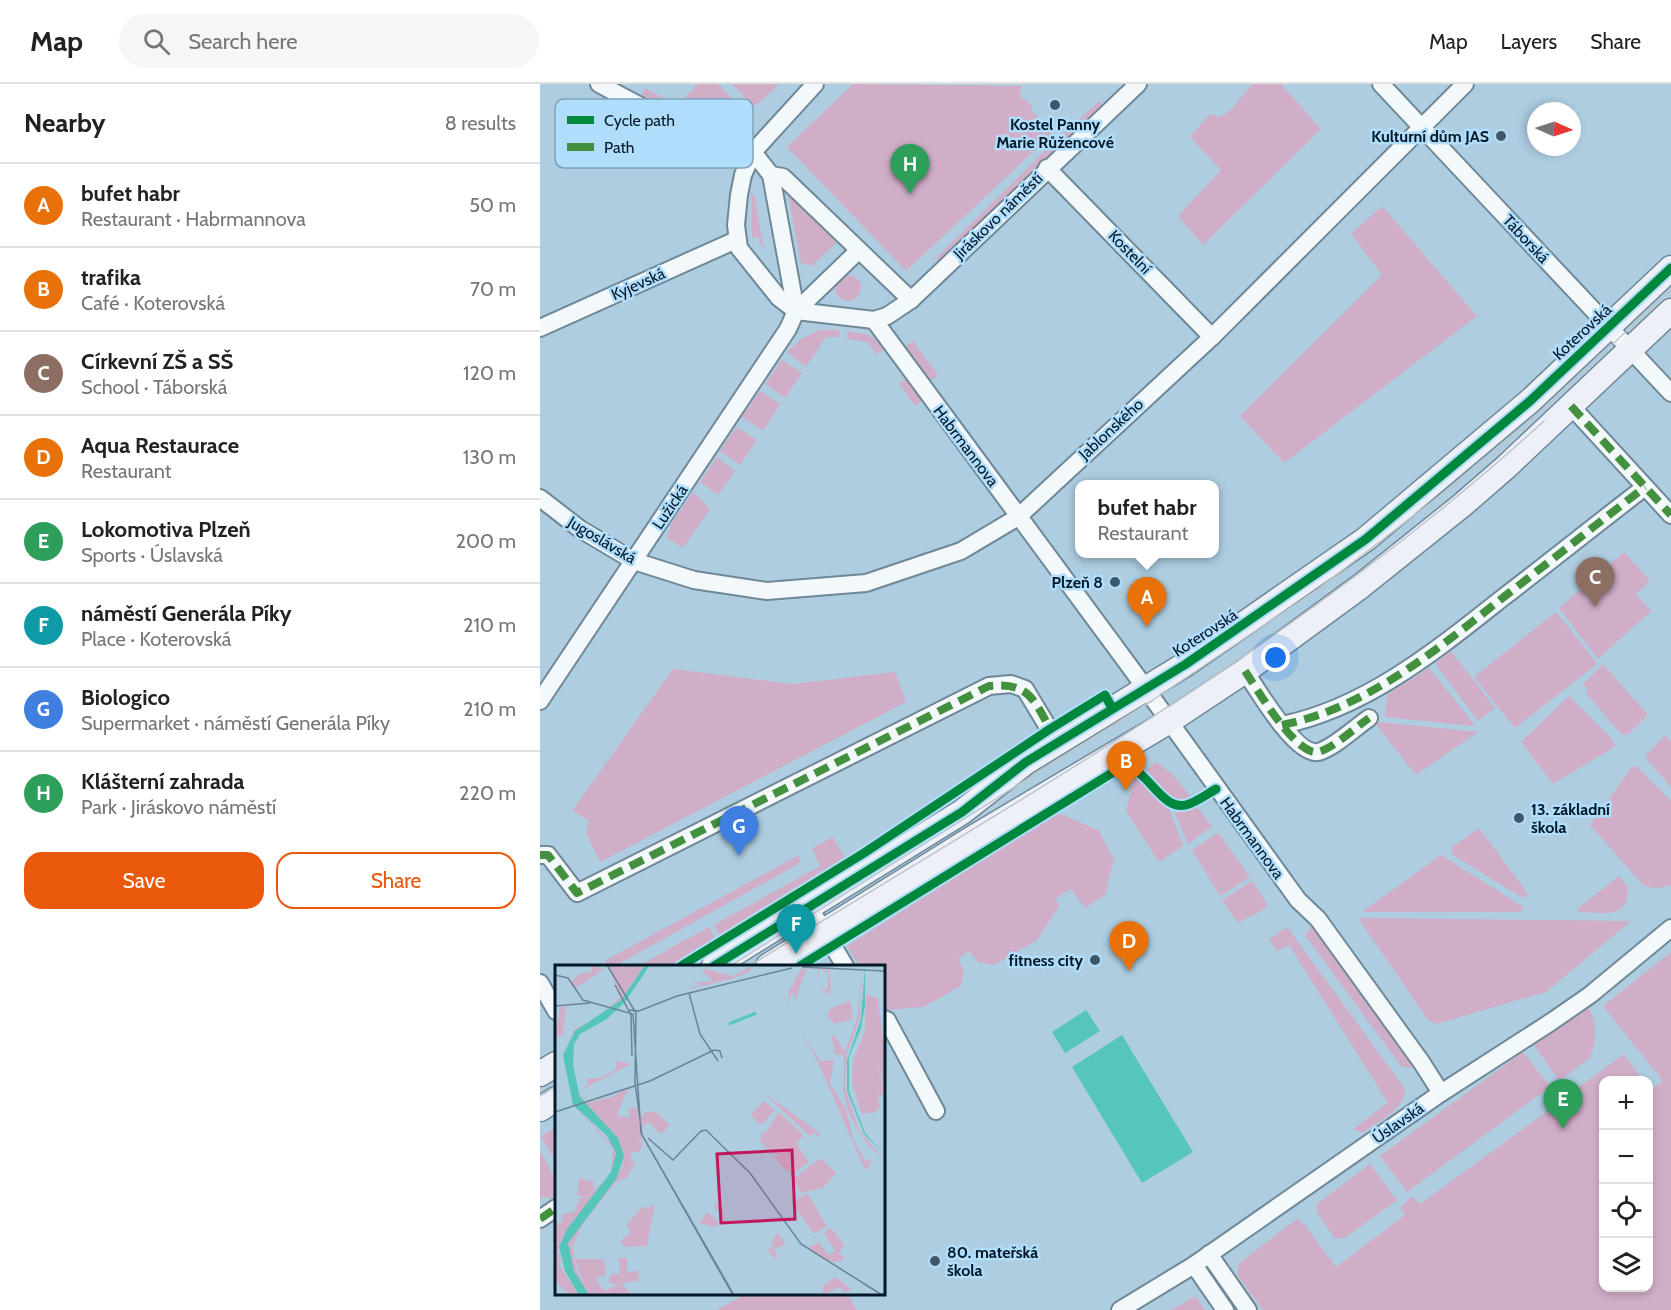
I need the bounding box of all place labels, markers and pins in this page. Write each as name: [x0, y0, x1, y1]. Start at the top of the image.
marker: Kostel Panny Marie Růžencové: [1048, 98, 1062, 112]
place label: Kostel Panny Marie Růžencové: [996, 115, 1114, 152]
place label: Kulturní dům JAS: [1371, 127, 1489, 146]
marker: Kulturní dům JAS: [1494, 129, 1508, 143]
pin: H: [890, 144, 929, 194]
pin: C: [1576, 558, 1614, 607]
place label: Plzeň 8: [1052, 573, 1103, 592]
marker: Plzeň 8: [1108, 575, 1122, 589]
pin: A: [1128, 578, 1166, 627]
pin: B: [1106, 742, 1146, 791]
place label: 13. základní škola: [1531, 800, 1610, 837]
pin: G: [720, 806, 758, 856]
marker: 13. základní škola: [1512, 811, 1526, 825]
pin: F: [776, 904, 816, 954]
pin: D: [1110, 922, 1148, 971]
place label: fitness city: [1009, 951, 1083, 970]
marker: fitness city: [1088, 953, 1102, 967]
pin: E: [1544, 1080, 1582, 1129]
place label: 80. mateřská škola: [947, 1243, 1038, 1280]
marker: 80. mateřská škola: [928, 1254, 942, 1268]

